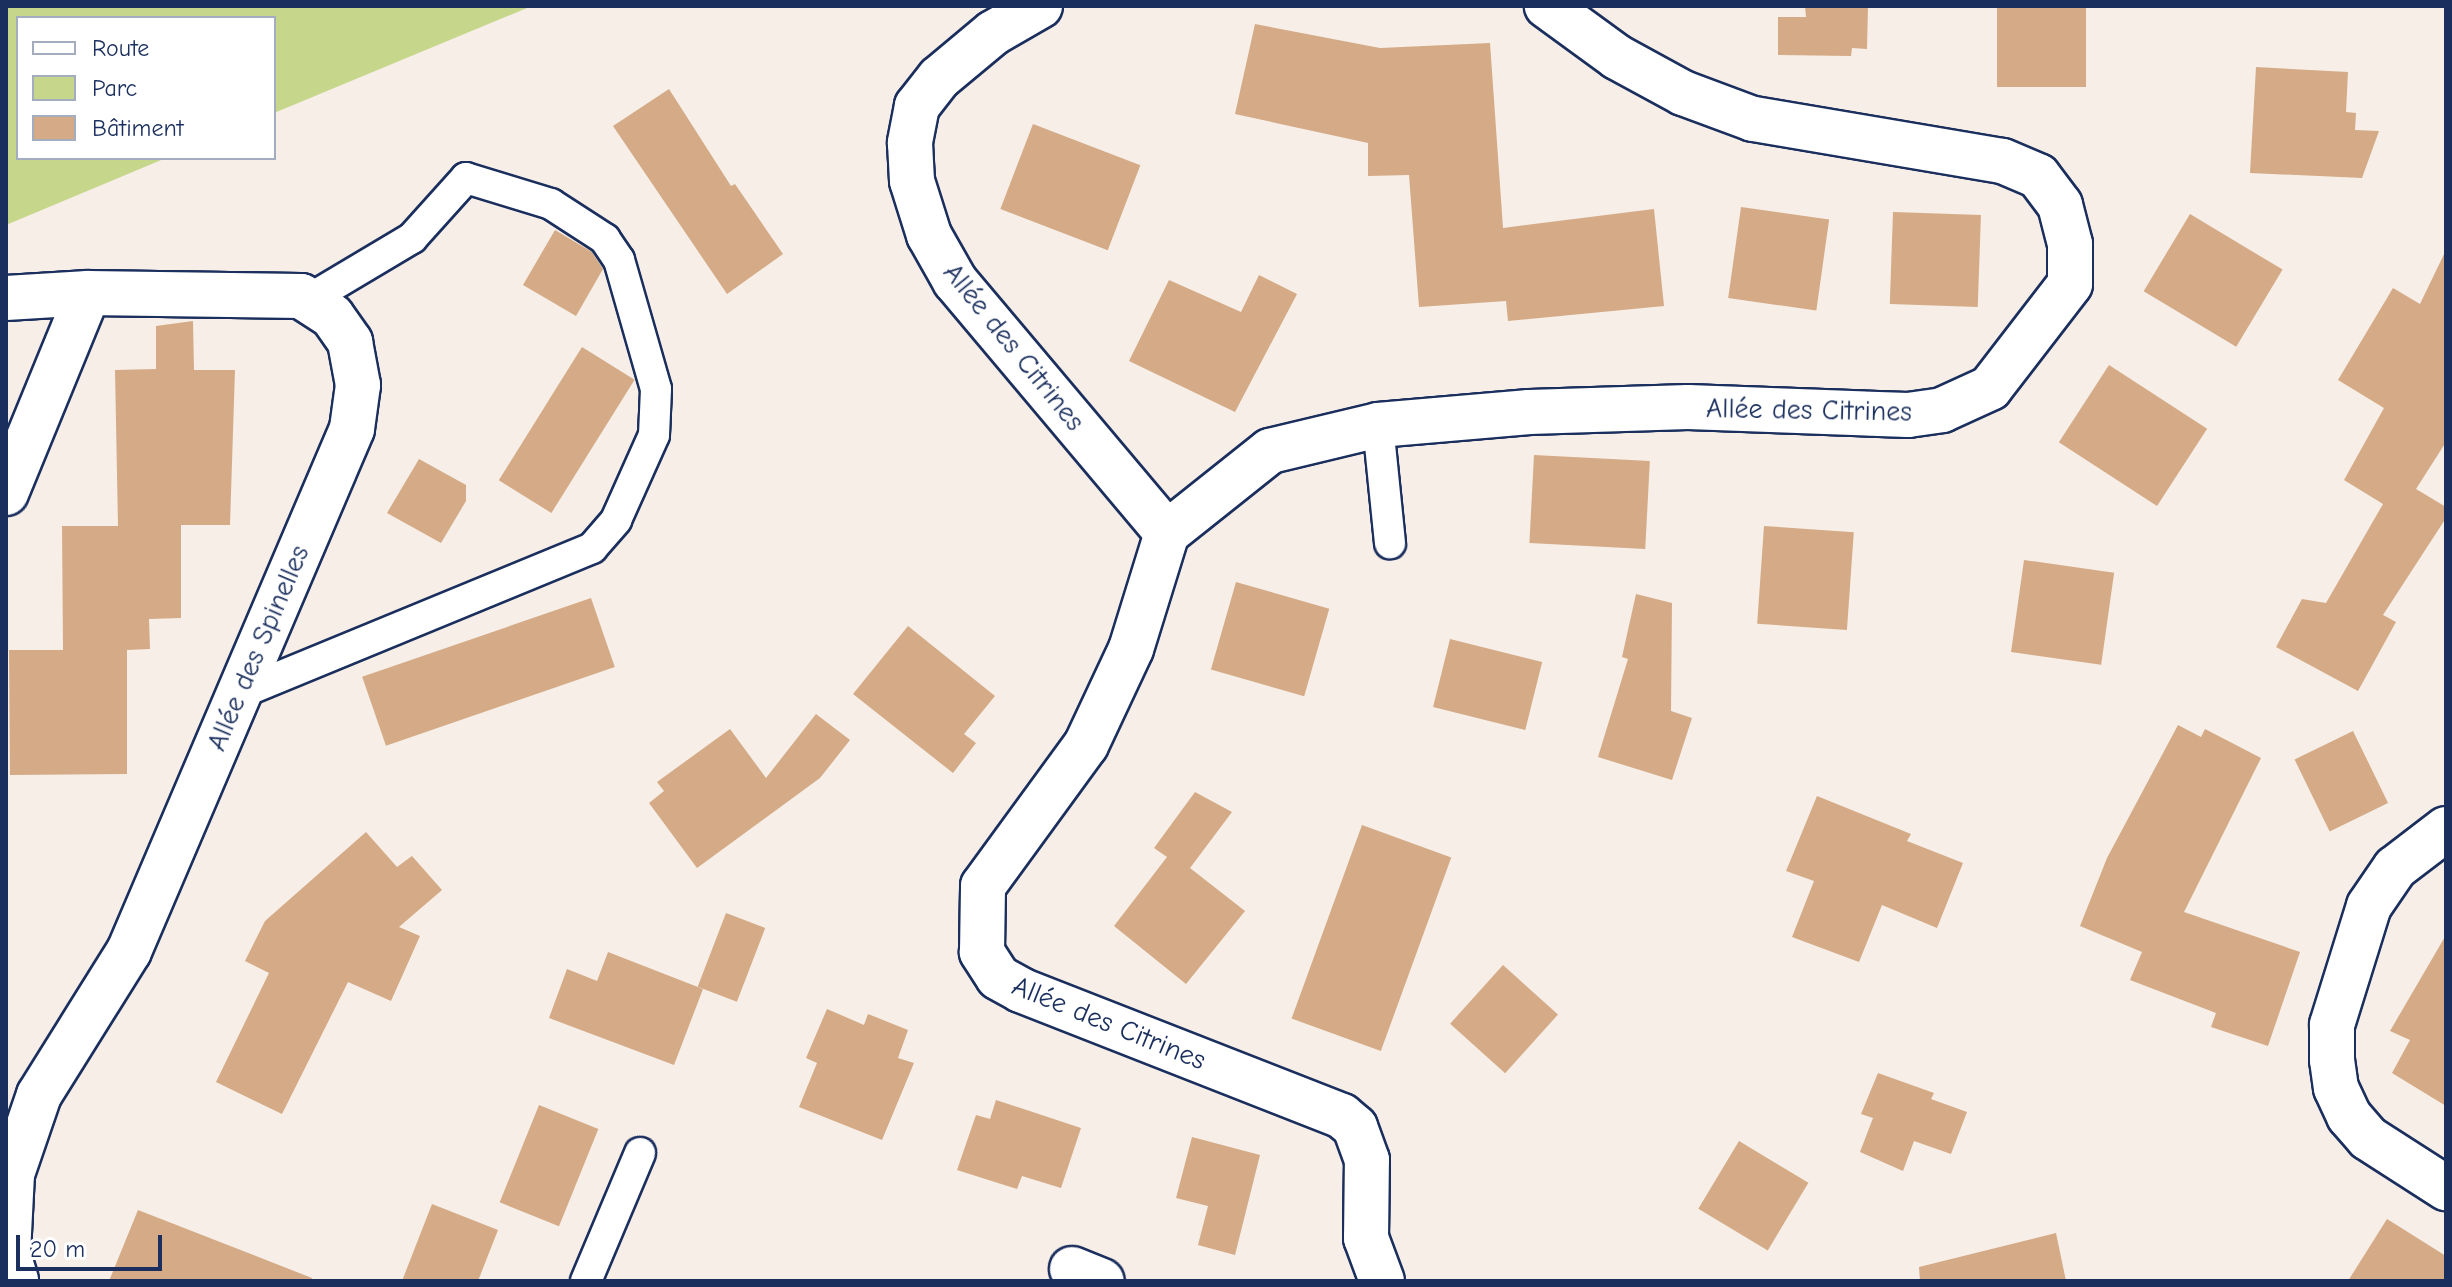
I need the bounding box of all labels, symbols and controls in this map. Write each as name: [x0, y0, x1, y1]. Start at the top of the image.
legend: [16, 16, 276, 160]
text: Route: [92, 34, 149, 62]
text: Parc: [92, 74, 137, 102]
text: Bâtiment: [92, 114, 184, 142]
street label: Allée des Citrines: [936, 256, 1092, 438]
street label: Allée des Citrines: [1706, 391, 1912, 429]
street label: Allée des Spinelles: [200, 540, 316, 756]
street label: Allée des Citrines: [1007, 969, 1211, 1077]
scale bar: [20, 1219, 166, 1269]
text: 20 m: [30, 1235, 85, 1263]

